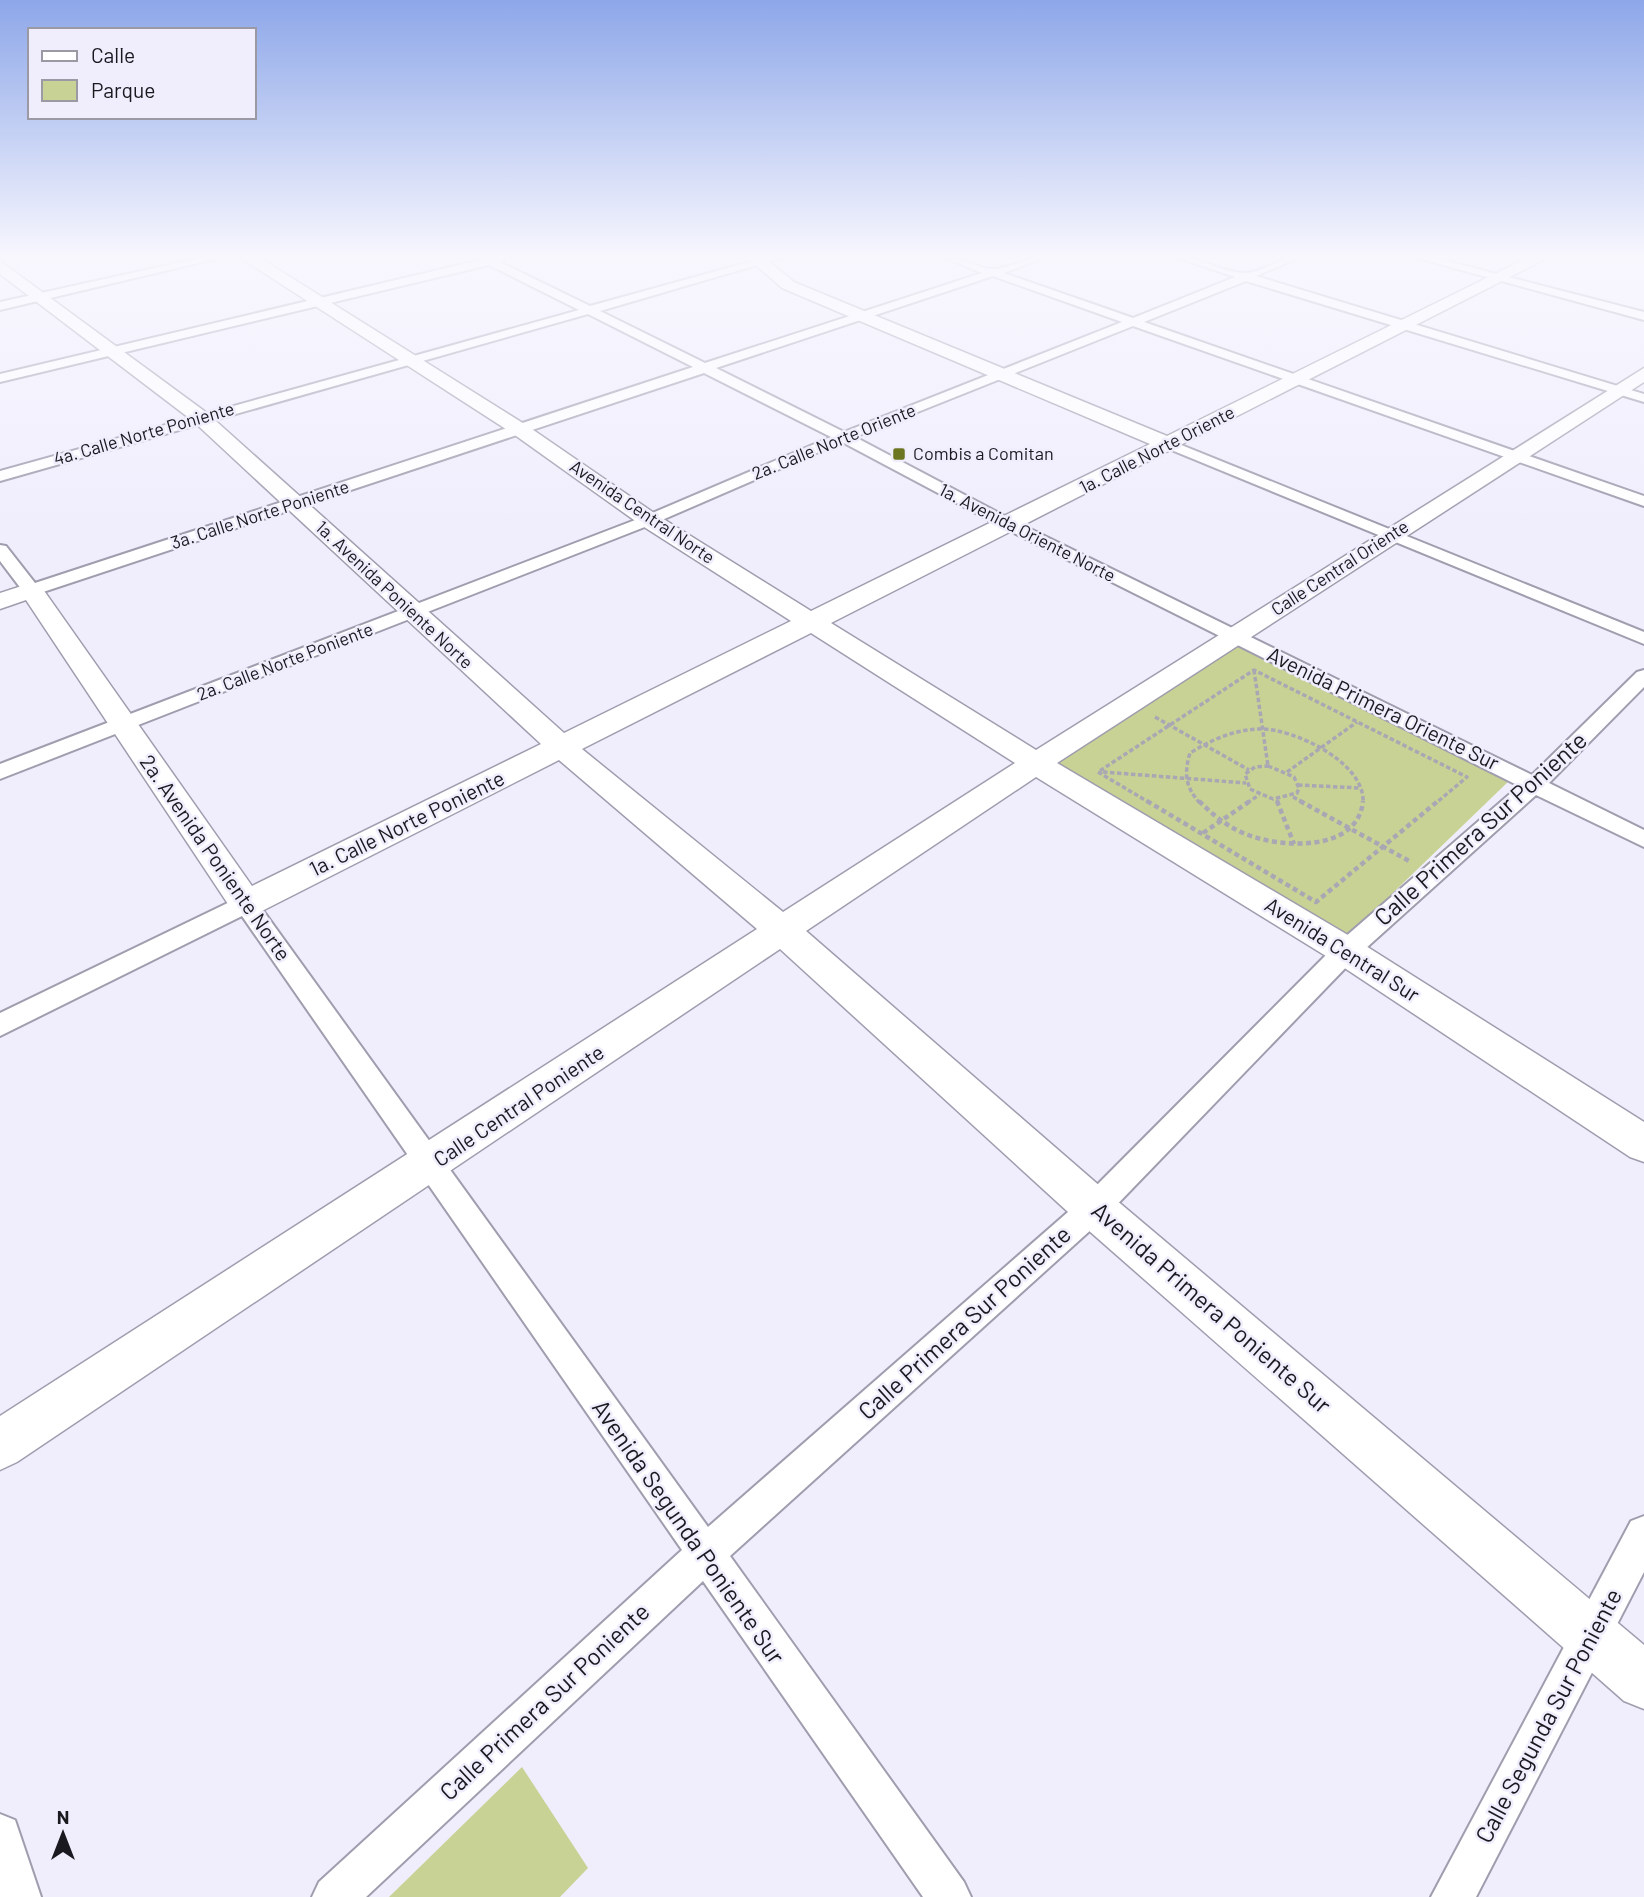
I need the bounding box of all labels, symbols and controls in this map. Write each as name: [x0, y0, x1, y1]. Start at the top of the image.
legend: [28, 28, 256, 119]
text: Calle: [91, 42, 135, 67]
text: Parque: [91, 77, 156, 102]
street label: 4a. Calle Norte Poniente: [51, 397, 237, 469]
street label: 2a. Calle Norte Oriente: [749, 398, 919, 484]
street label: 1a. Calle Norte Oriente: [1075, 400, 1238, 498]
place label: Combis a Comitan: [913, 442, 1054, 464]
marker: Combis a Comitan: [891, 446, 907, 462]
street label: Avenida Central Norte: [566, 455, 719, 568]
street label: 3a. Calle Norte Poniente: [168, 475, 352, 553]
street label: 1a. Avenida Oriente Norte: [936, 478, 1119, 586]
street label: Calle Central Oriente: [1267, 515, 1412, 620]
street label: 1a. Avenida Poniente Norte: [311, 516, 478, 673]
street label: 2a. Calle Norte Poniente: [194, 617, 376, 705]
street label: Avenida Primera Oriente Sur: [1264, 641, 1504, 775]
street label: Calle Primera Sur Poniente: [1368, 725, 1592, 931]
street label: 2a. Avenida Poniente Norte: [136, 749, 297, 965]
street label: 1a. Calle Norte Poniente: [305, 765, 508, 881]
street label: Avenida Central Sur: [1261, 891, 1425, 1007]
street label: Calle Central Poniente: [428, 1039, 608, 1171]
street label: Avenida Primera Poniente Sur: [1086, 1195, 1338, 1419]
street label: Calle Primera Sur Poniente: [852, 1219, 1076, 1425]
street label: Avenida Segunda Poniente Sur: [587, 1394, 792, 1669]
street label: Calle Segunda Sur Poniente: [1468, 1583, 1627, 1847]
street label: Calle Primera Sur Poniente: [433, 1596, 655, 1806]
north arrow: [28, 1799, 98, 1869]
text: N: [57, 1805, 69, 1828]

